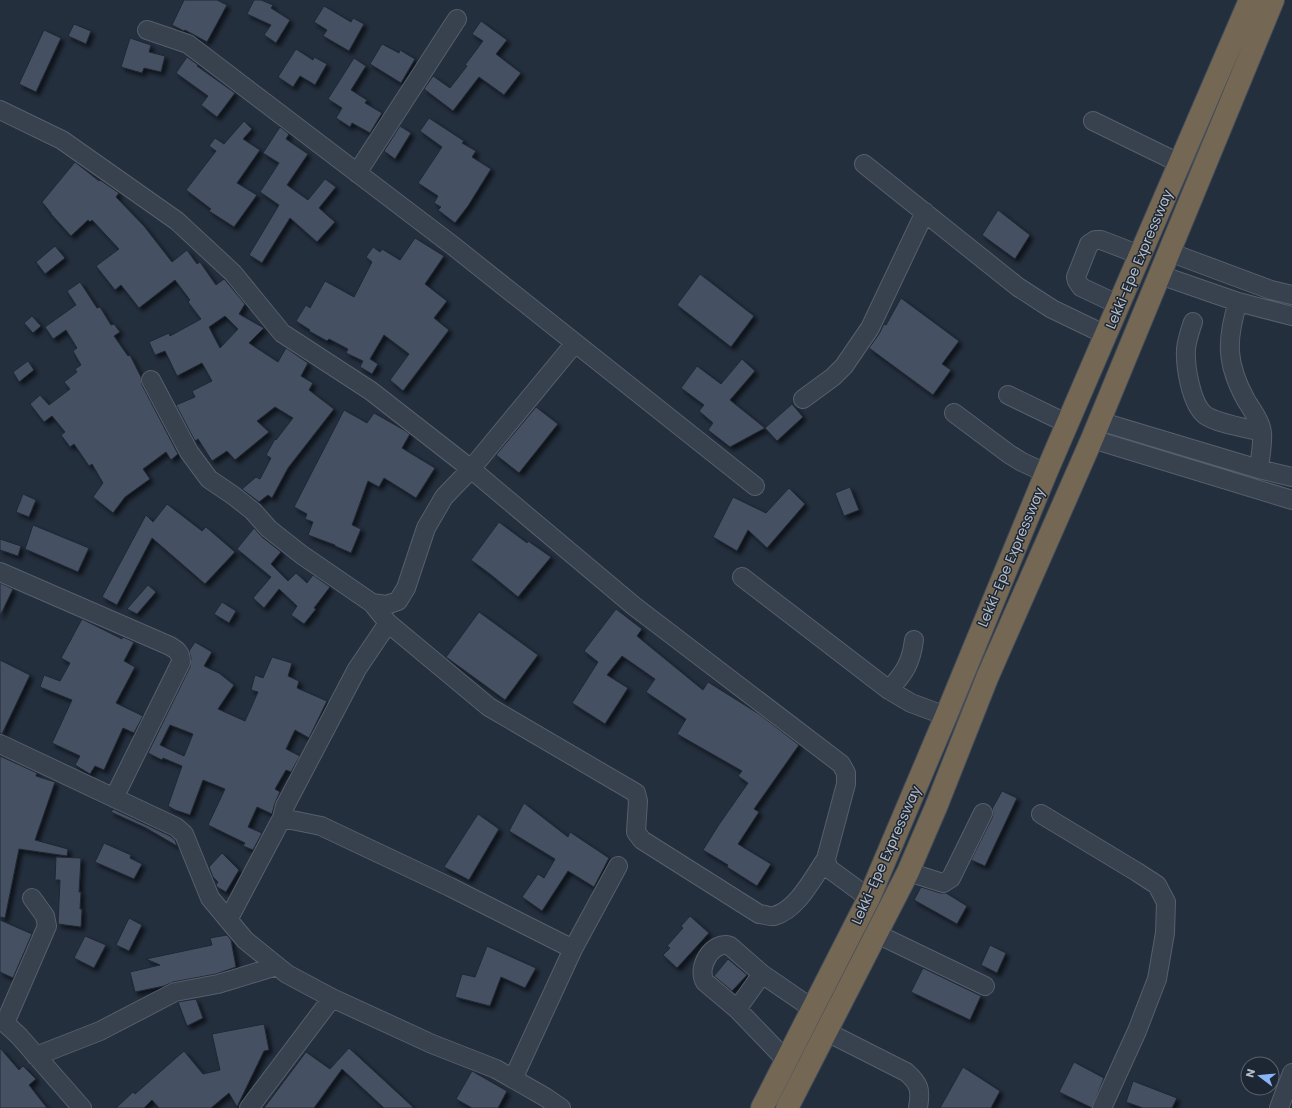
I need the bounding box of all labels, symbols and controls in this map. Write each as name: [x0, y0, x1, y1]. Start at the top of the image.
street label: Lekki-Epe Expressway: [1100, 186, 1178, 332]
street label: Lekki-Epe Expressway: [972, 484, 1050, 630]
street label: Lekki-Epe Expressway: [846, 782, 926, 928]
north arrow: [1240, 1056, 1280, 1096]
text: N: [1242, 1067, 1259, 1079]

